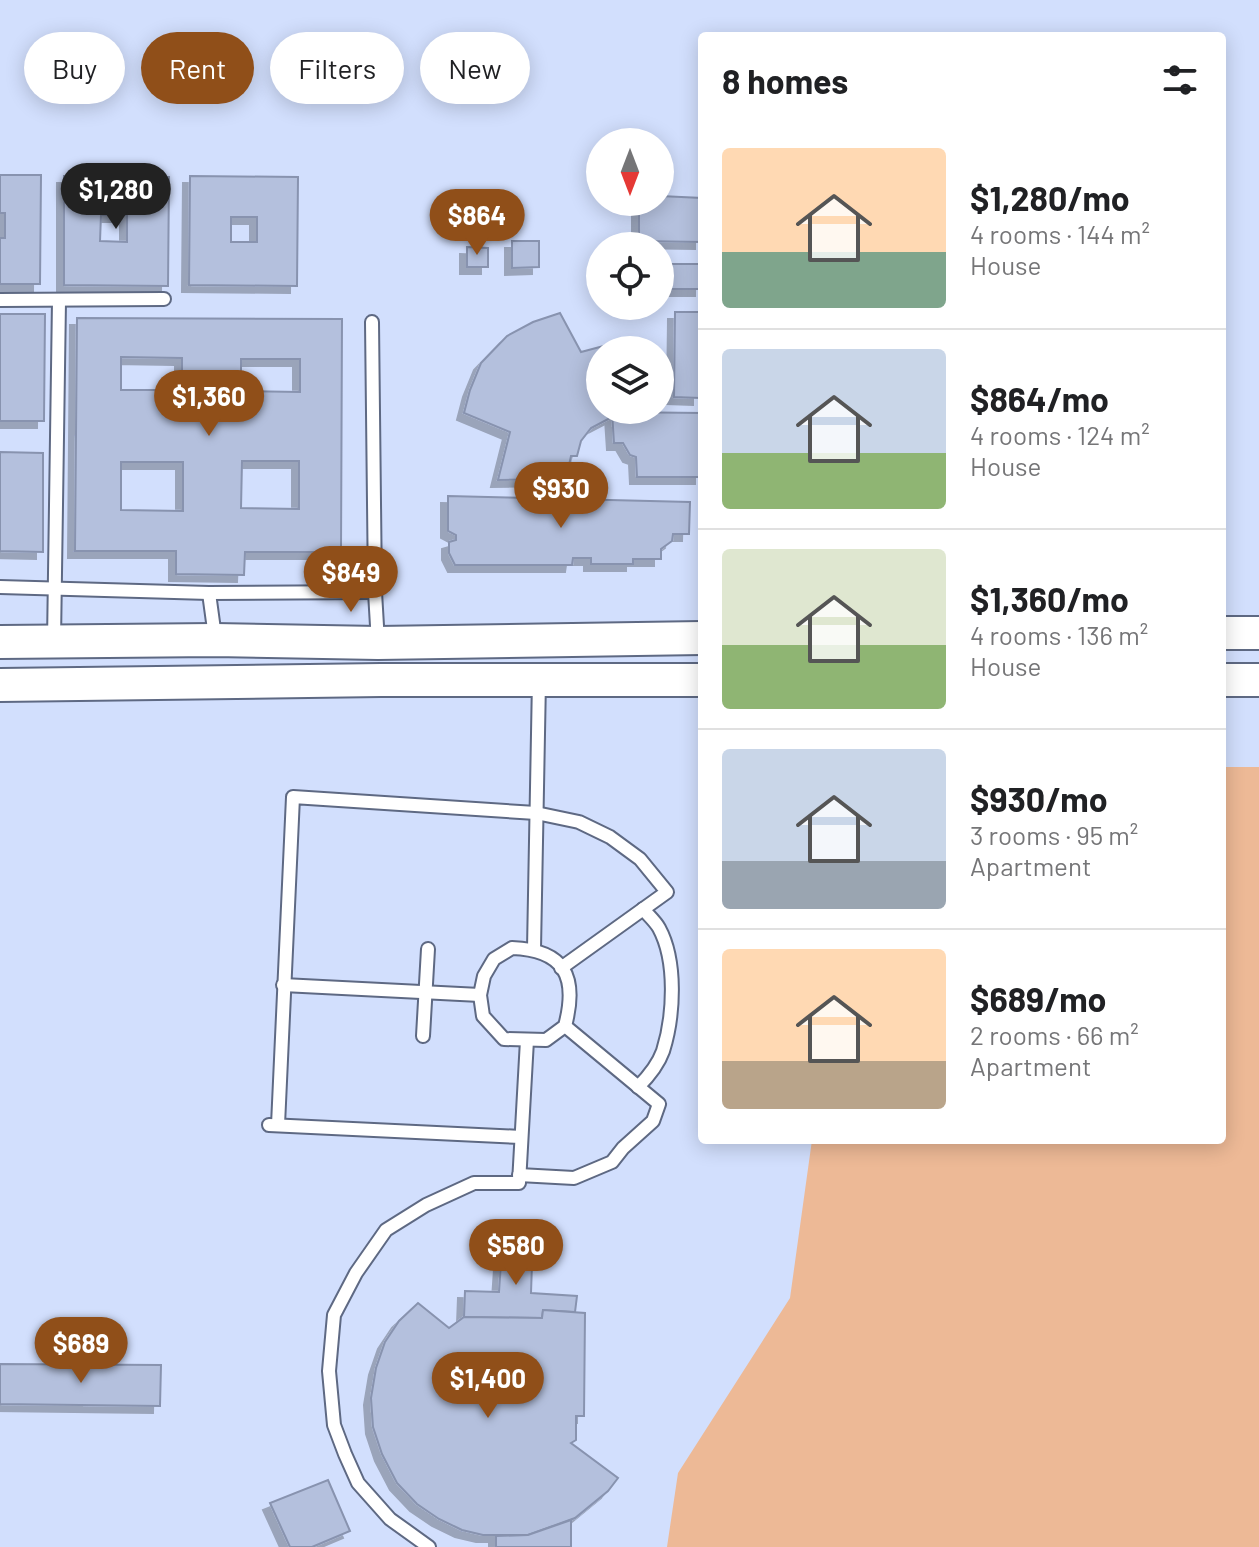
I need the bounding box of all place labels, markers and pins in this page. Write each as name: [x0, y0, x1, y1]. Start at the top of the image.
pin: $1,280: [51, 163, 181, 231]
pin: $864: [430, 189, 524, 257]
pin: $1,360: [144, 370, 274, 438]
pin: $930: [514, 462, 608, 530]
pin: $849: [304, 546, 398, 614]
pin: $580: [469, 1219, 563, 1287]
pin: $689: [34, 1317, 128, 1385]
pin: $1,400: [423, 1352, 553, 1420]

